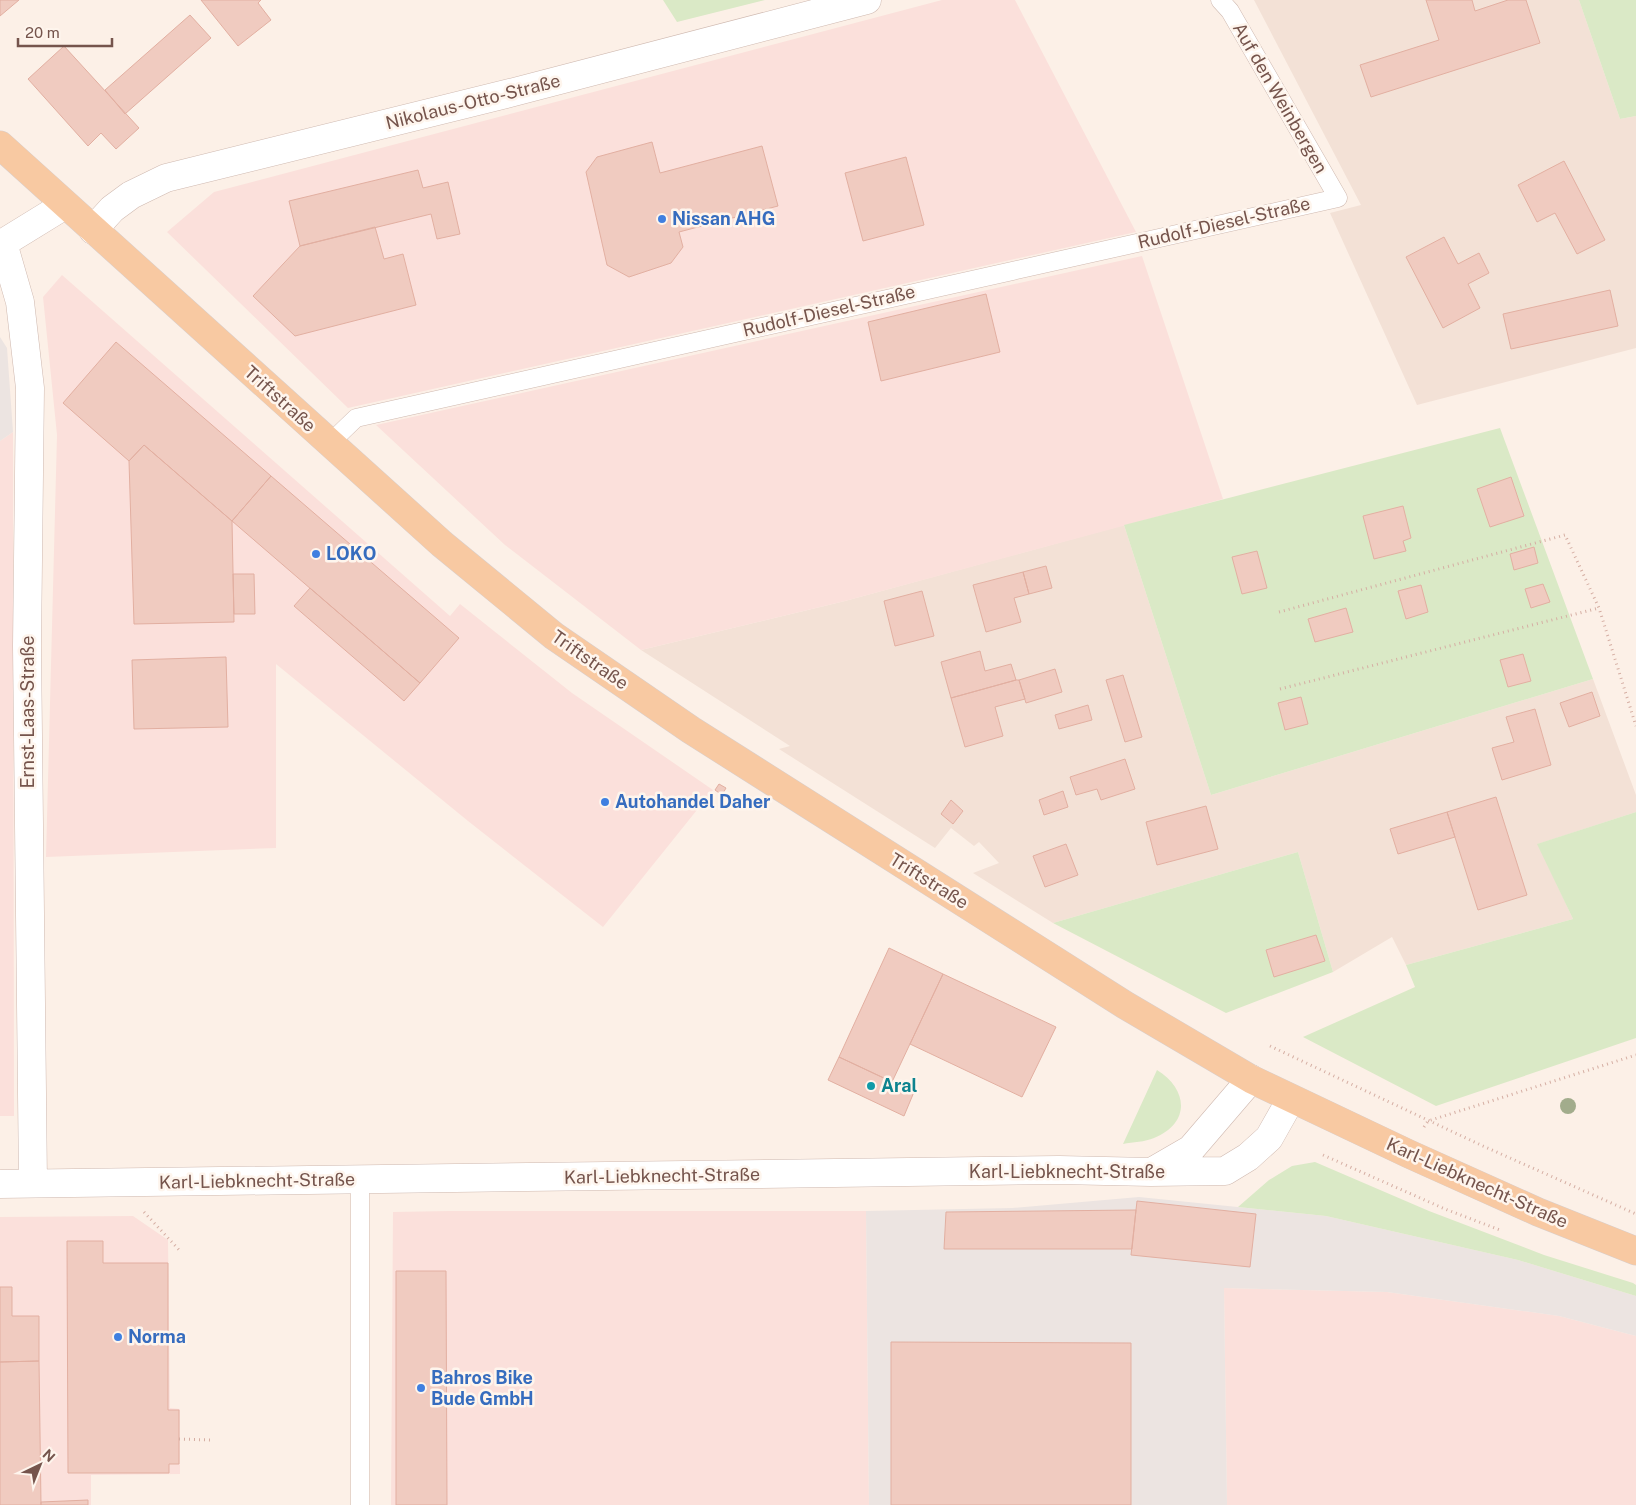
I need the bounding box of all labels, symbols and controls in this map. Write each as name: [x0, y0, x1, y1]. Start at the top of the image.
scale bar: [18, 15, 111, 47]
street label: Auf den Weinbergen: [1229, 19, 1332, 177]
text: 20 m: [25, 24, 60, 41]
street label: Nikolaus-Otto-Straße: [383, 70, 562, 133]
street label: Rudolf-Diesel-Straße: [1136, 192, 1312, 253]
place label: Nissan AHG: [672, 208, 775, 229]
marker: Nissan AHG: [656, 213, 668, 225]
street label: Rudolf-Diesel-Straße: [741, 280, 917, 341]
street label: Triftstraße: [240, 361, 320, 436]
place label: LOKO: [326, 543, 376, 564]
marker: LOKO: [310, 548, 322, 560]
street label: Triftstraße: [548, 626, 633, 694]
street label: Ernst-Laas-Straße: [17, 636, 38, 788]
place label: Autohandel Daher: [615, 791, 771, 812]
marker: Autohandel Daher: [599, 796, 611, 808]
street label: Triftstraße: [886, 848, 972, 913]
place label: Aral: [881, 1075, 917, 1096]
marker: Aral: [865, 1080, 877, 1092]
street label: Karl-Liebknecht-Straße: [1383, 1133, 1571, 1232]
street label: Karl-Liebknecht-Straße: [969, 1161, 1165, 1182]
street label: Karl-Liebknecht-Straße: [564, 1163, 760, 1188]
street label: Karl-Liebknecht-Straße: [159, 1168, 355, 1193]
place label: Norma: [128, 1326, 186, 1347]
marker: Norma: [112, 1331, 124, 1343]
place label: Bahros Bike Bude GmbH: [431, 1367, 534, 1409]
marker: Bahros Bike Bude GmbH: [415, 1382, 427, 1394]
north arrow: [15, 1440, 65, 1490]
text: N: [39, 1446, 58, 1465]

